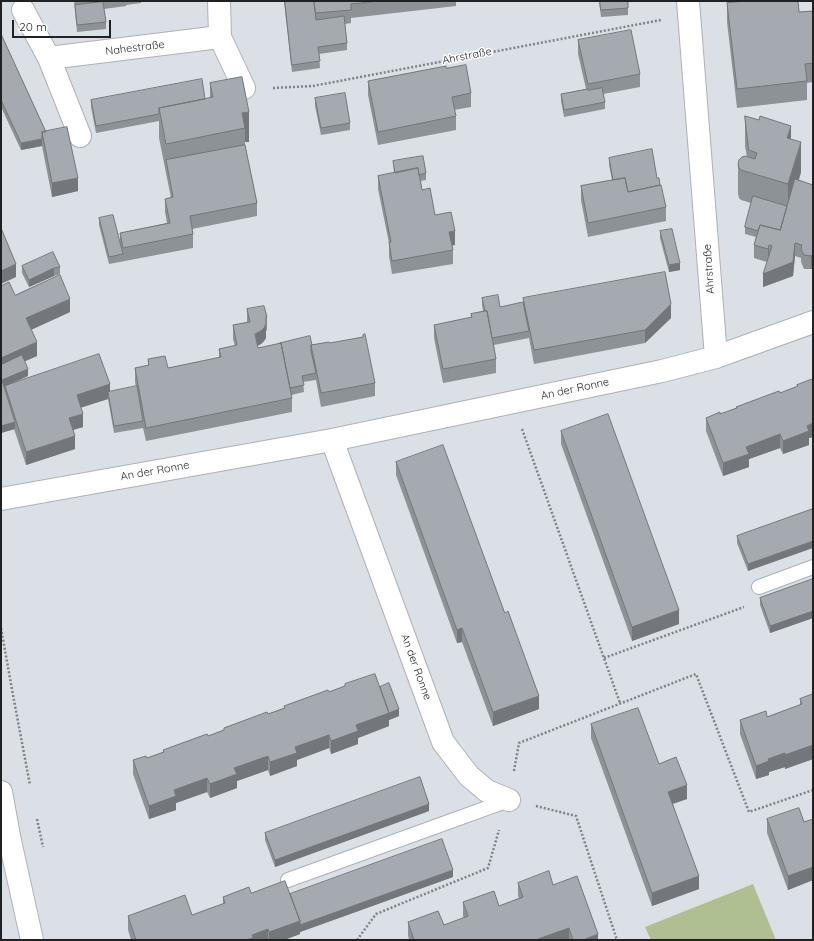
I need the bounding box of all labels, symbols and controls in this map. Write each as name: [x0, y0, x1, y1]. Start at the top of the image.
scale bar: [14, 12, 113, 38]
text: 20 m: [19, 19, 47, 34]
street label: Nahestraße: [105, 38, 165, 58]
street label: Ahrstraße: [441, 45, 493, 67]
street label: Ahrstraße: [701, 244, 717, 294]
street label: An der Ronne: [540, 375, 610, 403]
street label: An der Ronne: [120, 458, 190, 484]
street label: An der Ronne: [398, 632, 434, 702]

